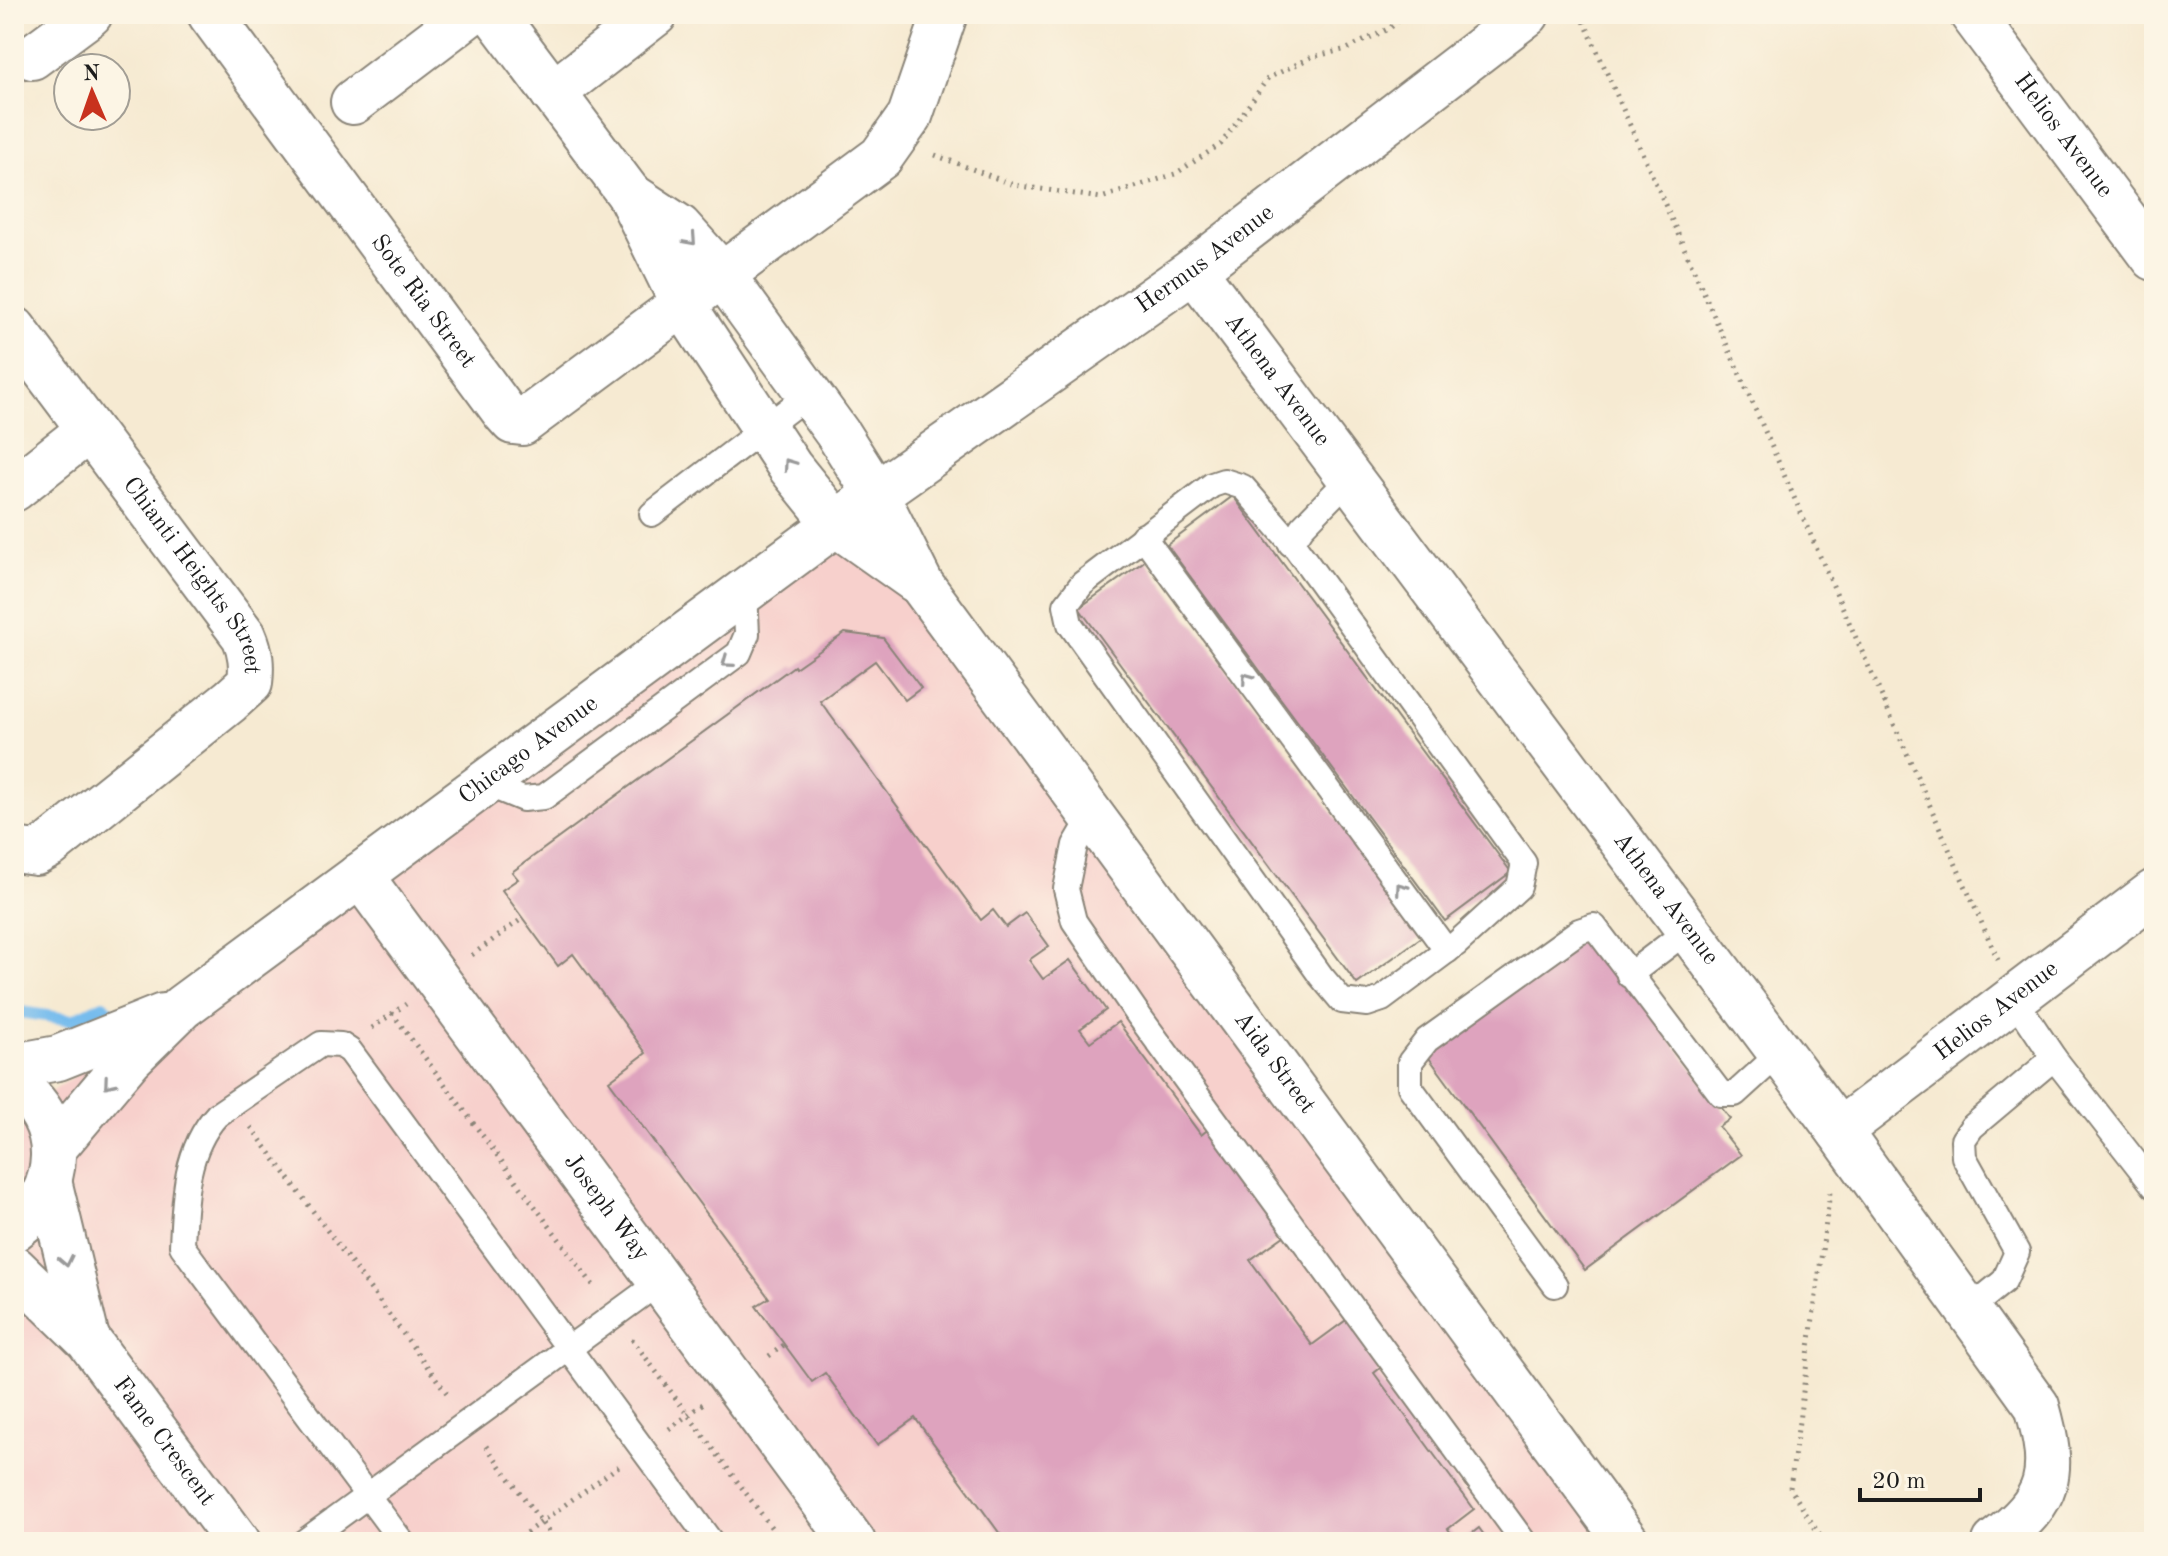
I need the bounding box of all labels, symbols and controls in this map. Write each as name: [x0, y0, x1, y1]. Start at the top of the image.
north arrow: [52, 52, 132, 132]
text: N: [83, 63, 100, 85]
street label: Helios Avenue: [2009, 69, 2117, 202]
street label: Hermus Avenue: [1132, 201, 1279, 319]
street label: Sote Ria Street: [366, 231, 480, 373]
one-way arrow: [681, 231, 696, 246]
street label: Athena Avenue: [1220, 310, 1334, 451]
one-way arrow: [784, 458, 799, 472]
street label: Chianti Heights Street: [118, 473, 263, 675]
one-way arrow: [722, 652, 736, 666]
one-way arrow: [1243, 672, 1257, 687]
street label: Chicago Avenue: [455, 692, 603, 810]
street label: Athena Avenue: [1608, 828, 1722, 970]
one-way arrow: [1397, 882, 1411, 896]
street label: Helios Avenue: [1930, 957, 2063, 1066]
street label: Aida Street: [1229, 1008, 1319, 1118]
one-way arrow: [104, 1074, 119, 1089]
street label: Joseph Way: [559, 1150, 653, 1266]
one-way arrow: [57, 1253, 74, 1267]
street label: Fame Crescent: [108, 1373, 219, 1511]
scale bar: [1860, 1452, 1980, 1502]
text: 20 m: [1872, 1470, 1926, 1494]

